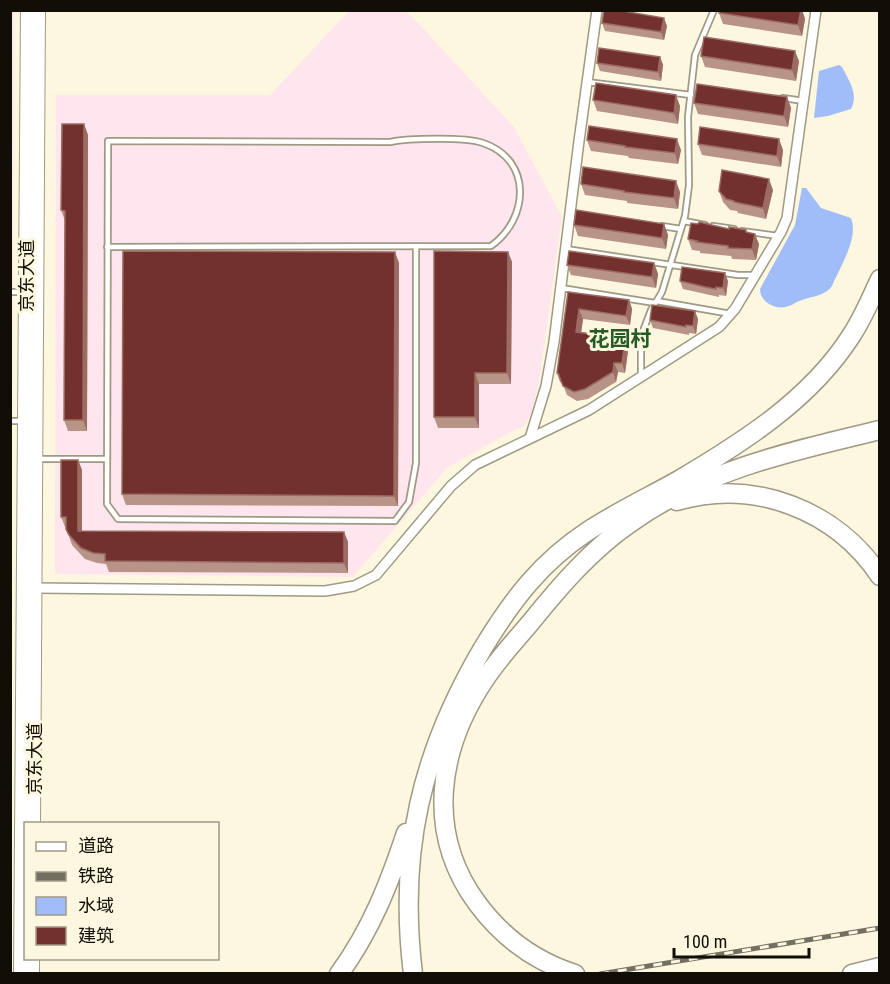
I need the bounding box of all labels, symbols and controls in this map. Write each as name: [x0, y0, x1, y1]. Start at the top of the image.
street label: 京东大道: [16, 240, 37, 312]
district label: 花园村: [589, 327, 652, 351]
street label: 京东大道: [24, 723, 45, 795]
legend: [24, 822, 219, 960]
text: 道路: [78, 835, 114, 856]
text: 铁路: [78, 865, 114, 886]
text: 水域: [78, 895, 114, 916]
scale bar: [674, 921, 809, 959]
text: 建筑: [78, 925, 114, 946]
text: 100 m: [683, 931, 727, 952]

